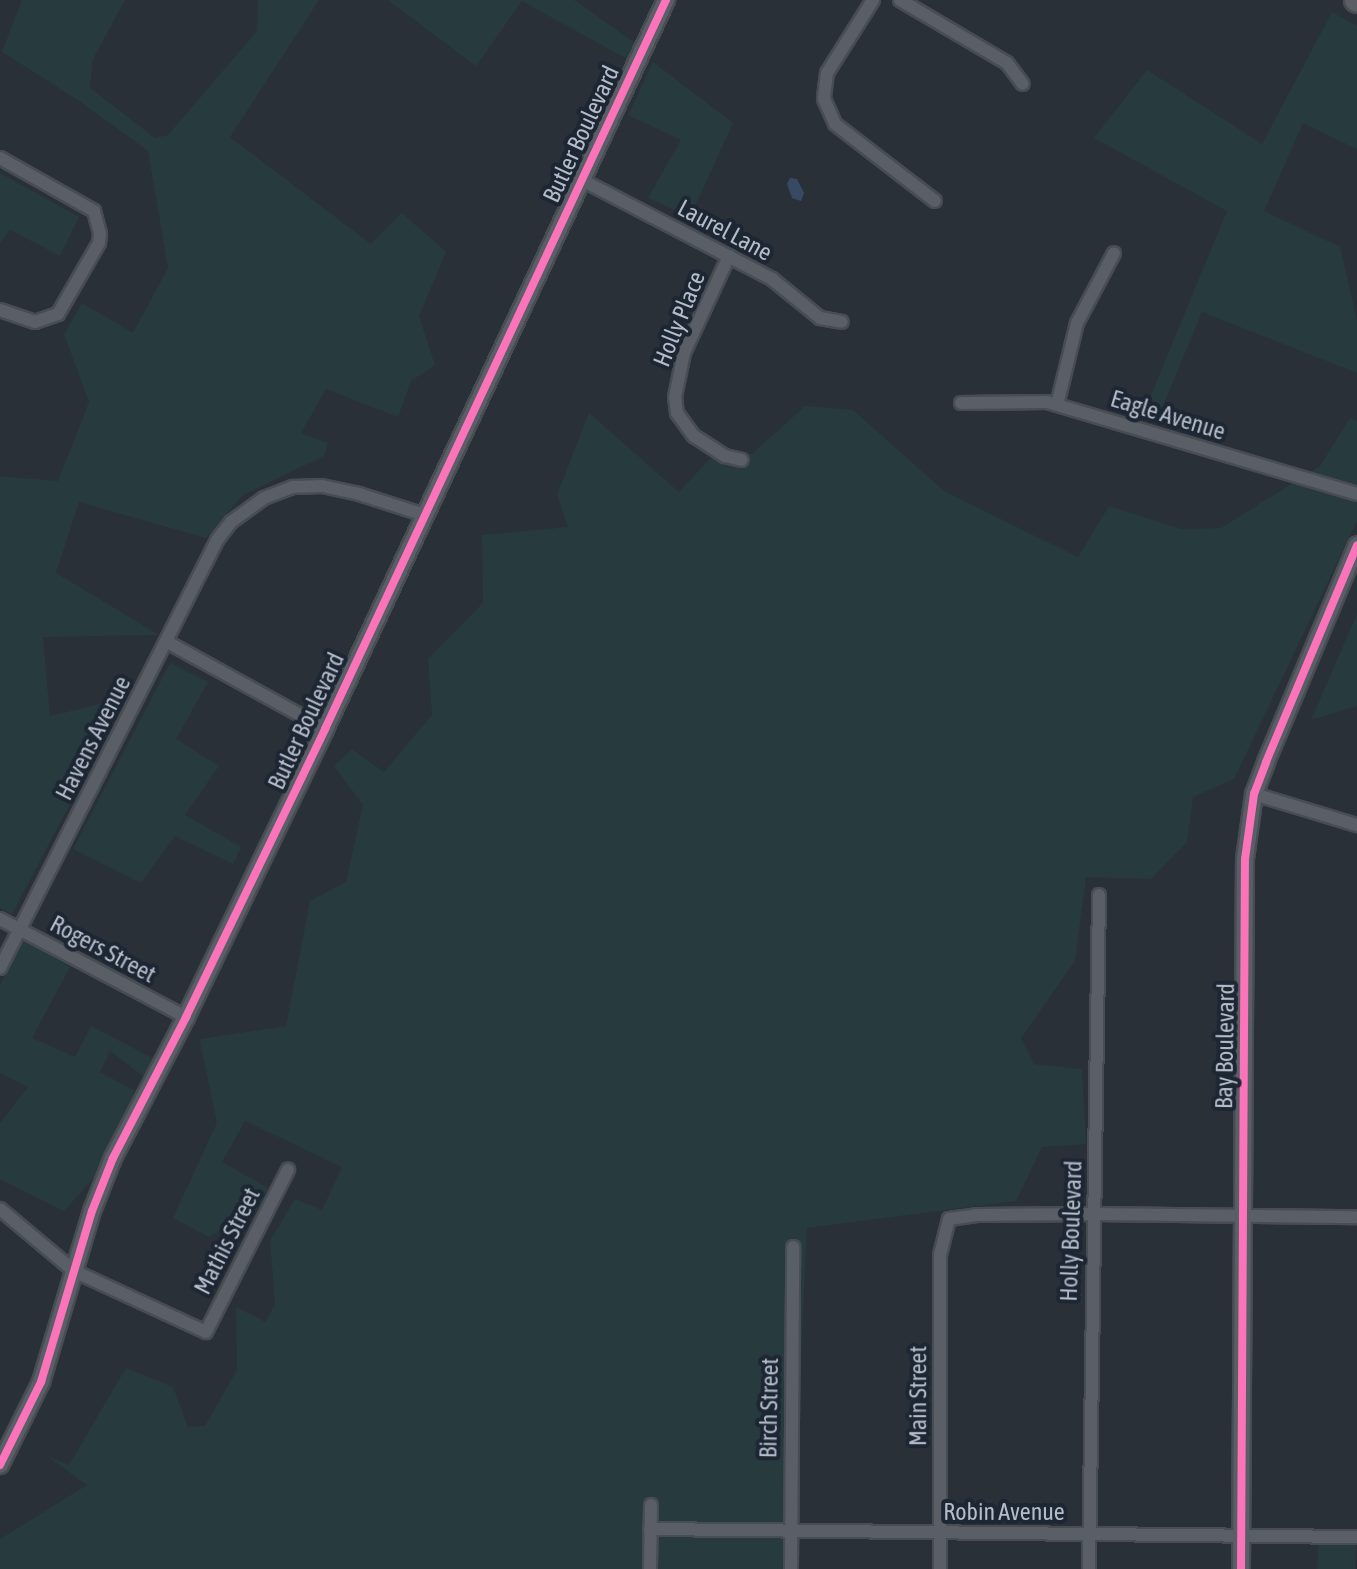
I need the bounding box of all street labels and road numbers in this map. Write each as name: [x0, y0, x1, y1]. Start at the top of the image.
street label: Butler Boulevard: [537, 61, 625, 207]
street label: Laurel Lane: [673, 193, 777, 267]
street label: Holly Place: [647, 267, 711, 371]
street label: Eagle Avenue: [1107, 384, 1229, 446]
street label: Butler Boulevard: [262, 648, 350, 794]
street label: Havens Avenue: [49, 671, 137, 805]
street label: Rogers Street: [45, 909, 161, 989]
street label: Bay Boulevard: [1210, 983, 1240, 1109]
street label: Holly Boulevard: [1054, 1160, 1088, 1302]
street label: Mathis Street: [188, 1183, 266, 1299]
street label: Main Street: [904, 1346, 932, 1446]
street label: Birch Street: [754, 1358, 784, 1458]
street label: Robin Avenue: [943, 1498, 1065, 1526]

